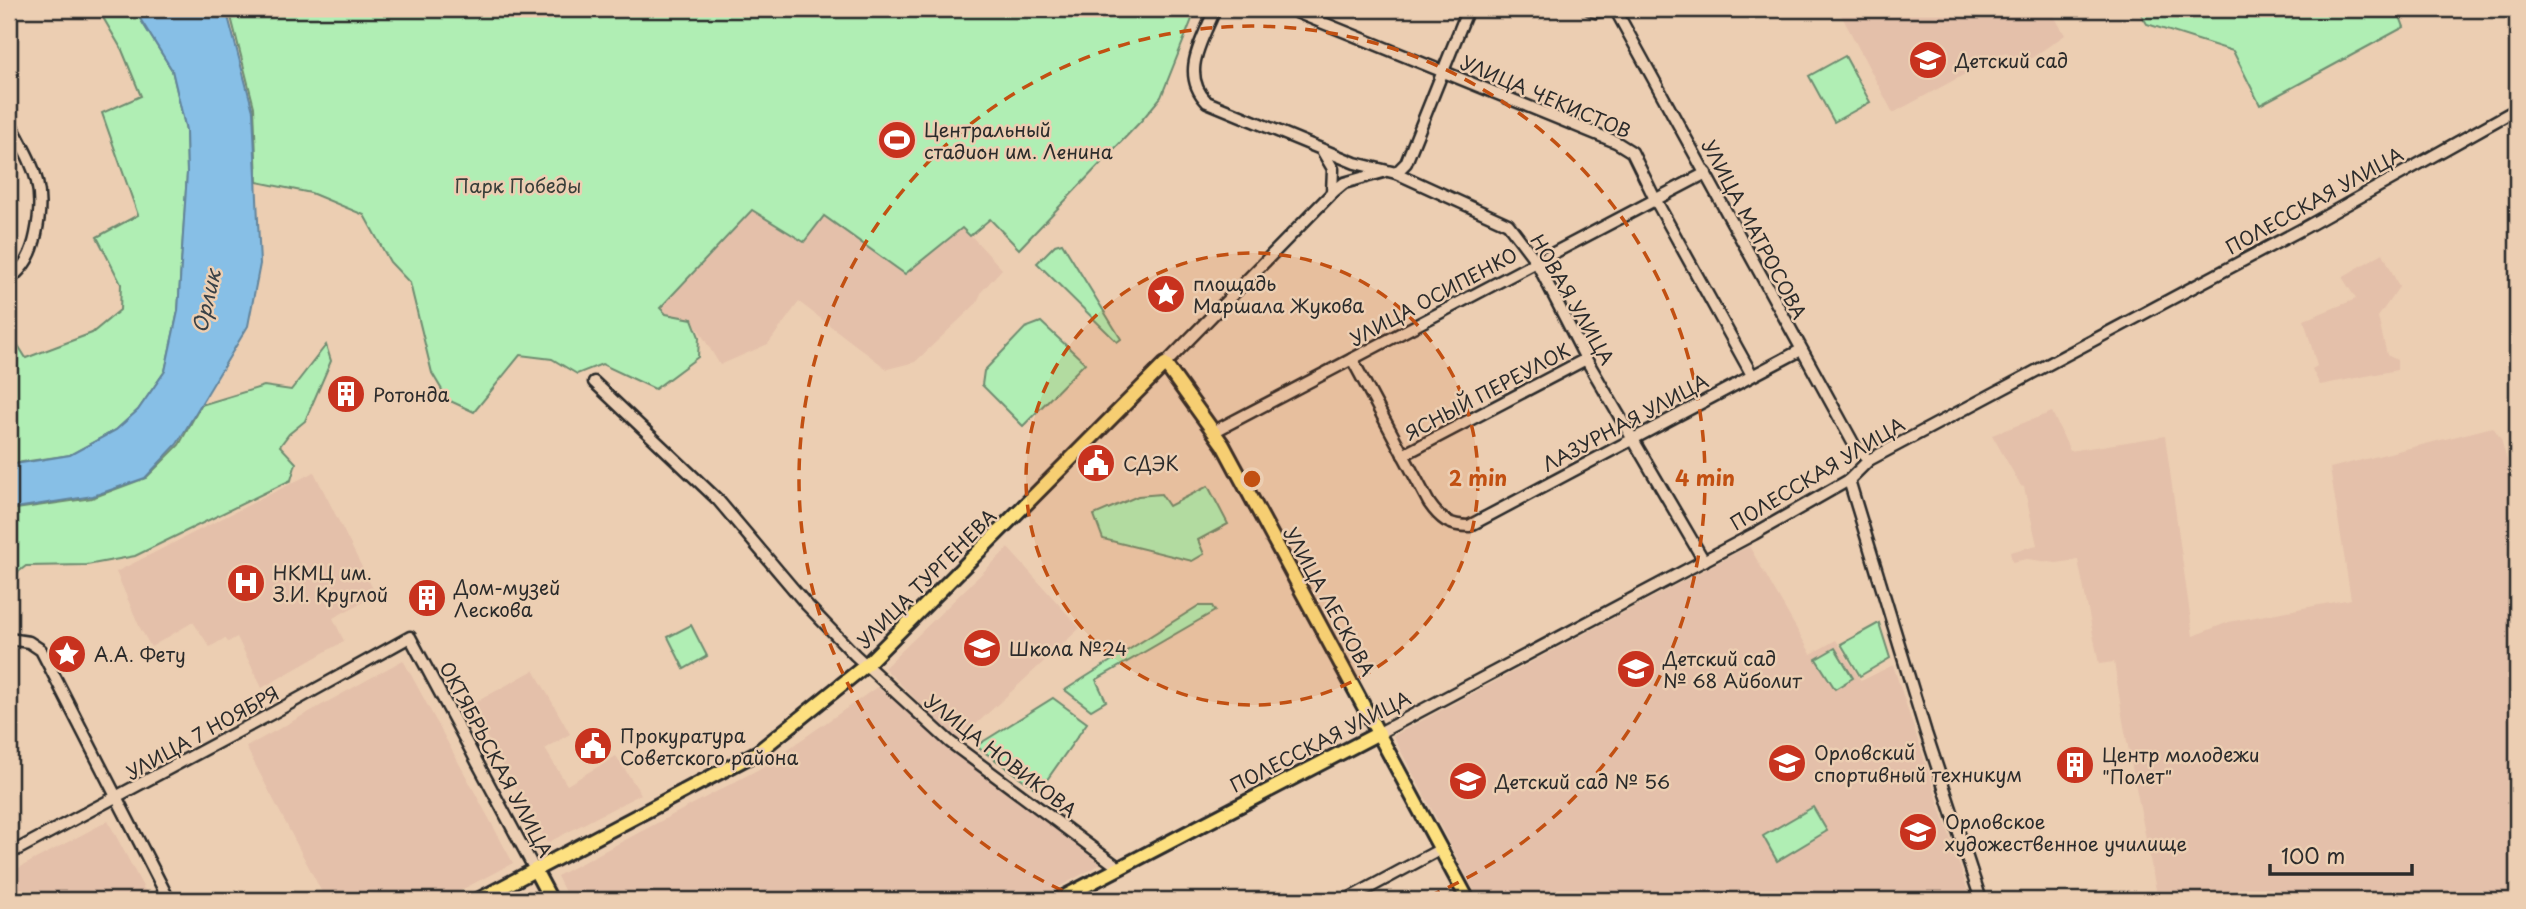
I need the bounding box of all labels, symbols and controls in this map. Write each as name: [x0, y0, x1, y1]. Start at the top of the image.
school or university icon: Детский сад: [1907, 39, 1949, 81]
place label: Детский сад: [1954, 46, 2068, 74]
street label: УЛИЦА ЧЕКИСТОВ: [1457, 47, 1635, 145]
place label: Центральный стадион им. Ленина: [924, 115, 1113, 165]
sports icon: Центральный стадион им. Ленина: [876, 119, 918, 161]
street label: УЛИЦА МАТРОСОВА: [1696, 134, 1814, 324]
street label: ПОЛЕССКАЯ УЛИЦА: [2220, 139, 2408, 261]
park label: Парк Победы: [455, 171, 581, 199]
street label: НОВАЯ УЛИЦА: [1524, 228, 1622, 370]
street label: УЛИЦА ОСИПЕНКО: [1344, 240, 1522, 352]
water label: Орлик: [182, 265, 228, 336]
place label: площадь Маршала Жукова: [1193, 269, 1364, 319]
place icon: площадь Маршала Жукова: [1145, 273, 1187, 315]
street label: ЯСНЫЙ ПЕРЕУЛОК: [1399, 336, 1575, 446]
street label: ЛАЗУРНАЯ УЛИЦА: [1537, 366, 1713, 478]
building icon: Ротонда: [325, 373, 367, 415]
place label: Ротонда: [373, 380, 450, 408]
street label: ПОЛЕССКАЯ УЛИЦА: [1724, 410, 1910, 536]
public building icon: СДЭК: [1075, 442, 1117, 484]
place label: СДЭК: [1123, 449, 1179, 477]
text: 2 min: [1449, 461, 1507, 493]
text: 4 min: [1675, 461, 1735, 493]
centre of rings: [1240, 467, 1264, 491]
street label: УЛИЦА ТУРГЕНЕВА: [850, 502, 1002, 654]
street label: УЛИЦА ЛЕСКОВА: [1277, 521, 1383, 681]
place label: НКМЦ им. З.И. Круглой: [273, 558, 388, 608]
hospital icon: НКМЦ им. З.И. Круглой: [225, 562, 267, 604]
place label: Дом-музей Лескова: [453, 573, 560, 623]
building icon: Дом-музей Лескова: [406, 577, 448, 619]
school or university icon: Школа №24: [961, 627, 1003, 669]
place icon: А.А. Фету: [46, 633, 88, 675]
place label: Школа №24: [1009, 634, 1127, 662]
place label: А.А. Фету: [94, 640, 186, 668]
place label: Детский сад № 68 Айболит: [1662, 644, 1802, 694]
school or university icon: Детский сад № 68 Айболит: [1615, 648, 1657, 690]
street label: ОКТЯБРЬСКАЯ УЛИЦА: [433, 656, 561, 862]
street label: УЛИЦА 7 НОЯБРЯ: [120, 678, 284, 786]
street label: ПОЛЕССКАЯ УЛИЦА: [1225, 683, 1415, 799]
street label: УЛИЦА НОВИКОВА: [919, 687, 1083, 824]
place label: Прокуратура Советского района: [620, 721, 799, 771]
public building icon: Прокуратура Советского района: [572, 725, 614, 767]
place label: Орловский спортивный техникум: [1814, 738, 2022, 788]
place label: Центр молодежи "Полет": [2102, 740, 2259, 790]
school or university icon: Орловский спортивный техникум: [1766, 742, 1808, 784]
building icon: Центр молодежи "Полет": [2054, 744, 2096, 786]
school or university icon: Детский сад № 56: [1447, 760, 1489, 802]
place label: Детский сад № 56: [1494, 767, 1670, 795]
place label: Орловское художественное училище: [1945, 807, 2187, 857]
school or university icon: Орловское художественное училище: [1897, 811, 1939, 853]
scale bar: [2270, 832, 2412, 876]
text: 100 m: [2281, 839, 2345, 871]

